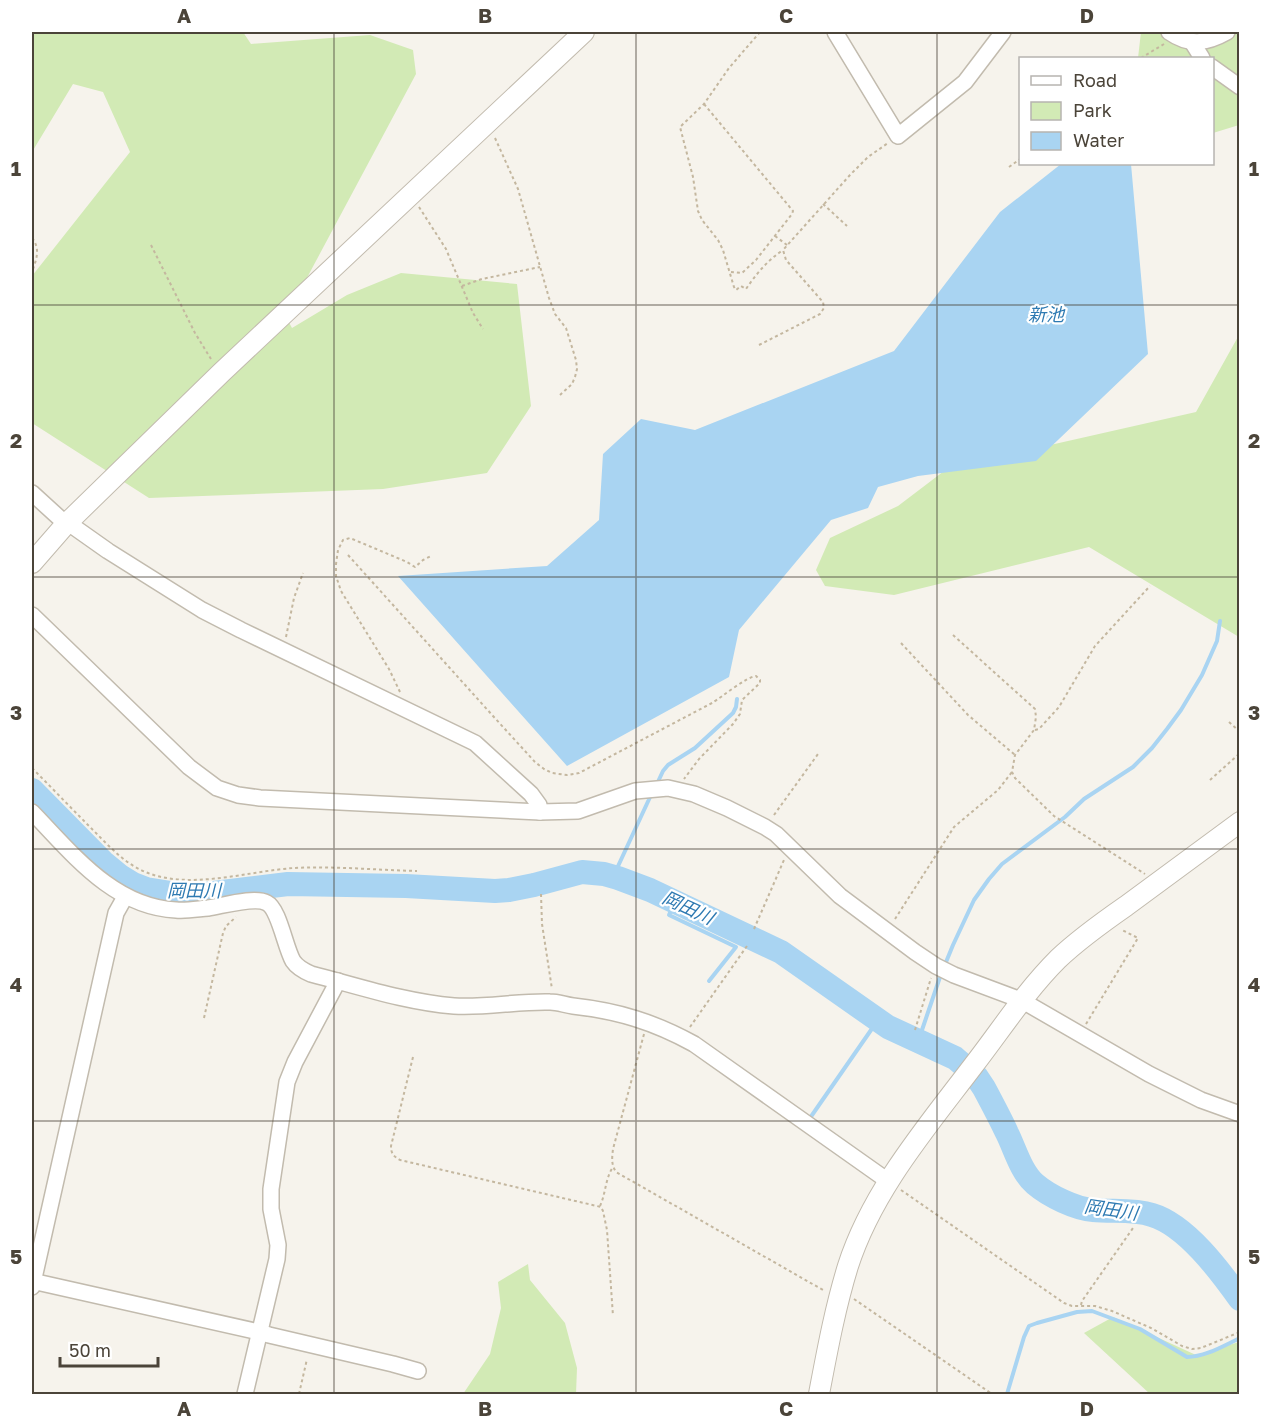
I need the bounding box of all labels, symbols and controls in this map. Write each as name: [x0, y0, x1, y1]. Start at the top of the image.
text: A: [177, 3, 191, 27]
text: B: [478, 3, 492, 27]
text: C: [779, 3, 793, 27]
text: D: [1080, 3, 1094, 27]
legend: [1019, 57, 1214, 165]
text: Road: [1073, 69, 1117, 91]
text: Park: [1073, 99, 1112, 121]
text: Water: [1073, 129, 1124, 151]
text: 1: [11, 156, 21, 180]
text: 1: [1249, 156, 1259, 180]
water label: 新池: [1028, 303, 1066, 325]
text: 2: [10, 428, 22, 452]
text: 2: [1248, 428, 1260, 452]
text: 3: [10, 700, 22, 724]
text: 3: [1248, 700, 1260, 724]
water label: 岡田川: [167, 879, 223, 901]
water label: 岡田川: [659, 886, 719, 929]
text: 4: [10, 972, 22, 996]
text: 4: [1248, 972, 1260, 996]
water label: 岡田川: [1083, 1194, 1141, 1224]
text: 5: [10, 1244, 22, 1268]
text: 5: [1248, 1244, 1260, 1268]
scale bar: [60, 1330, 158, 1368]
text: 50 m: [69, 1339, 111, 1361]
text: A: [177, 1396, 191, 1420]
text: B: [478, 1396, 492, 1420]
text: C: [779, 1396, 793, 1420]
text: D: [1080, 1396, 1094, 1420]

